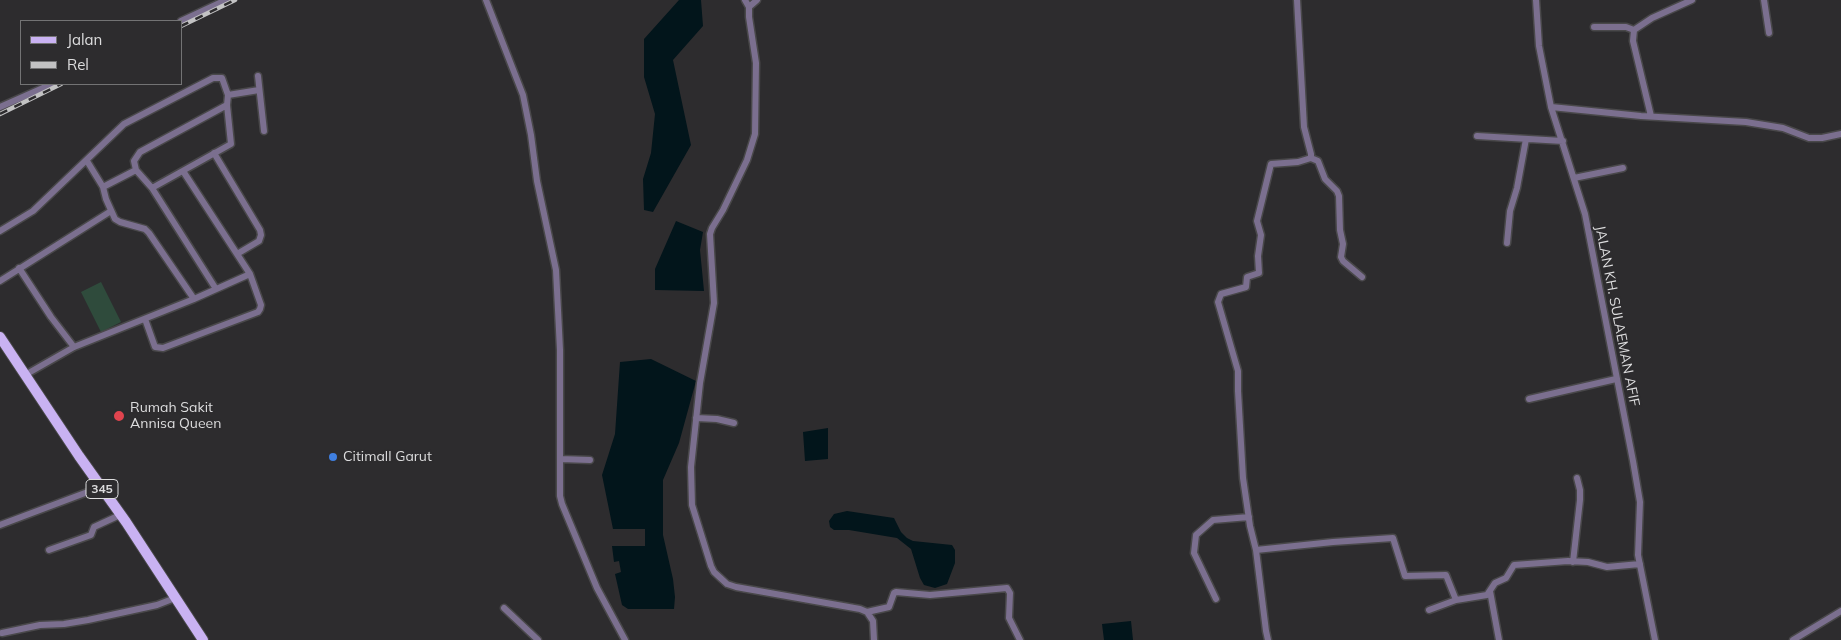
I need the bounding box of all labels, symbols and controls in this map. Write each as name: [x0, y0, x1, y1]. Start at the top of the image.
legend: [20, 20, 182, 85]
text: Jalan: [67, 30, 102, 49]
text: Rel: [67, 55, 89, 74]
street label: JALAN KH. SULAEMAN AFIF: [1591, 224, 1643, 408]
place label: Rumah Sakit Annisa Queen: [130, 400, 221, 432]
marker: Rumah Sakit Annisa Queen: [112, 409, 126, 423]
place label: Citimall Garut: [343, 449, 432, 465]
marker: Citimall Garut: [327, 451, 339, 463]
road number: 345: [86, 479, 118, 498]

